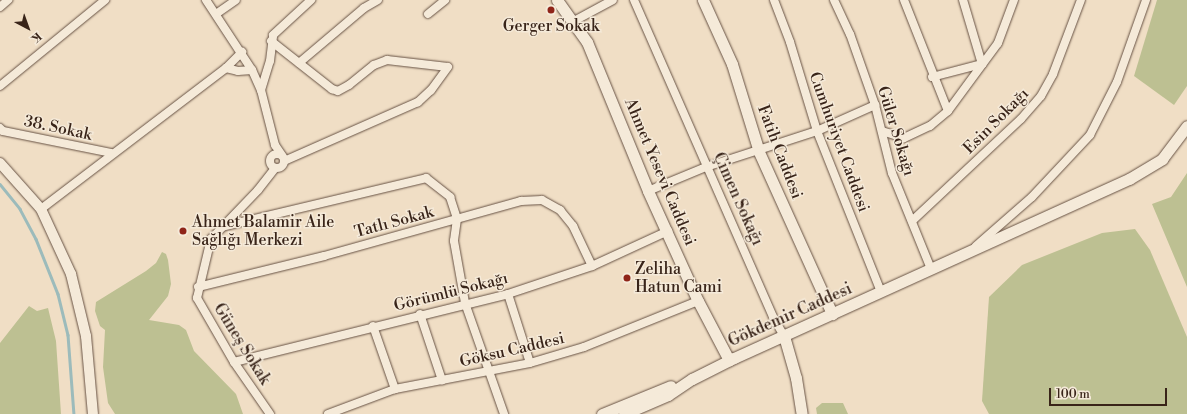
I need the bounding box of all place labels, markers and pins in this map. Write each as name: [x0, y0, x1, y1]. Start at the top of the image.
marker: Gerger Sokak: [546, 5, 556, 15]
place label: Gerger Sokak: [503, 16, 599, 36]
place label: Ahmet Balamir Aile Sağlığı Merkezi: [192, 212, 334, 250]
marker: Ahmet Balamir Aile Sağlığı Merkezi: [177, 225, 189, 237]
place label: Zeliha Hatun Cami: [635, 259, 722, 297]
marker: Zeliha Hatun Cami: [622, 273, 632, 283]

